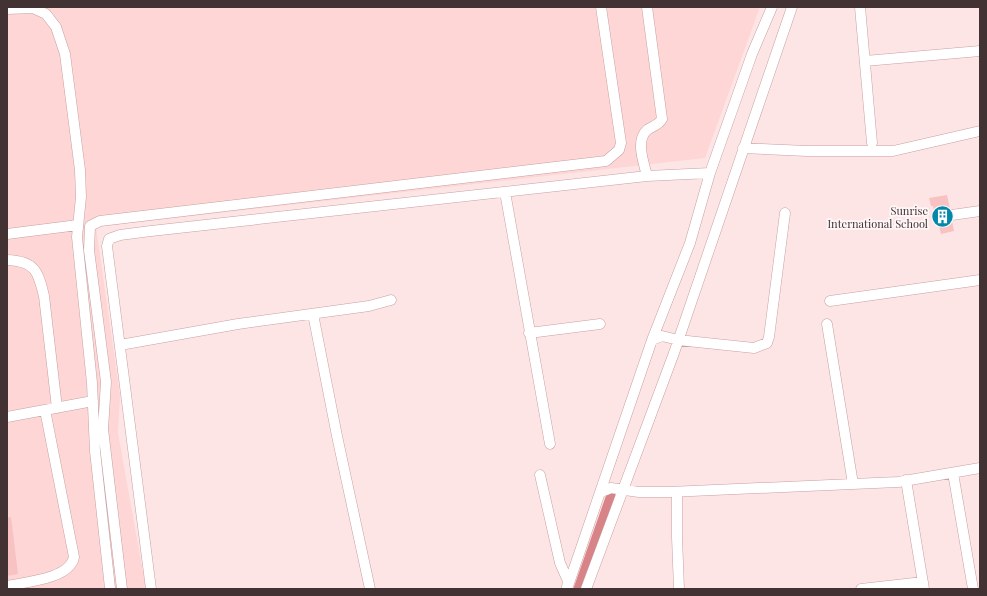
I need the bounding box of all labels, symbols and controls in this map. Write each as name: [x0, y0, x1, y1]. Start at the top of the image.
place label: Sunrise International School: [827, 203, 928, 231]
building icon: Sunrise International School: [930, 203, 956, 229]

